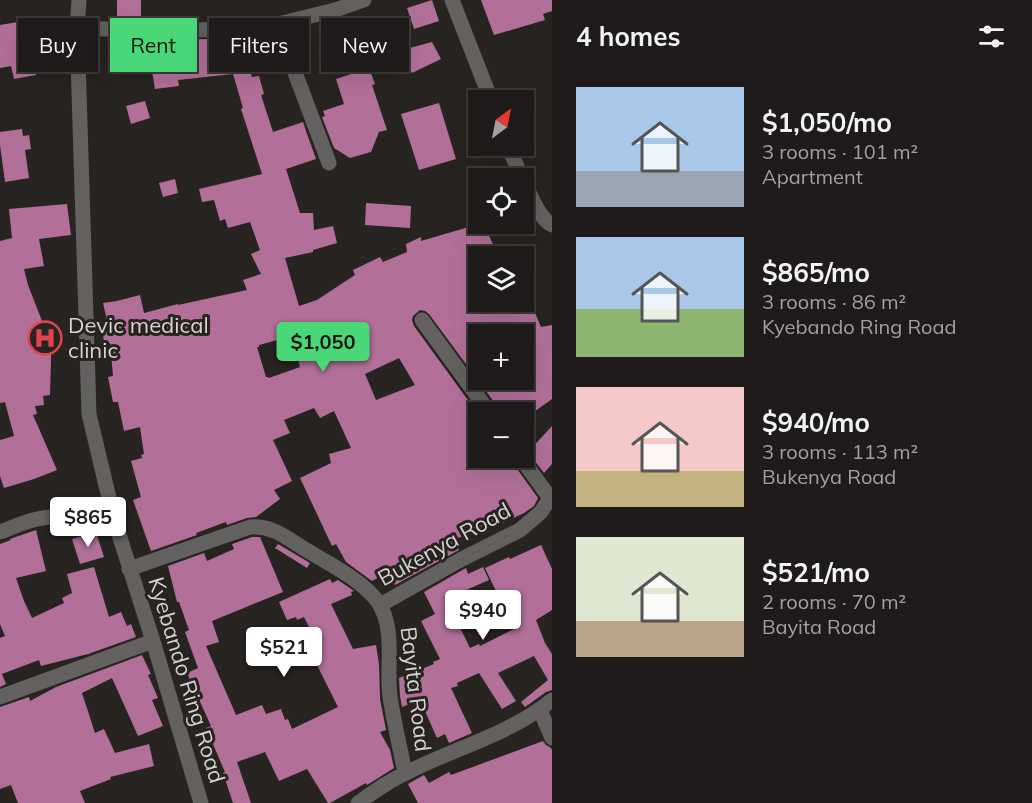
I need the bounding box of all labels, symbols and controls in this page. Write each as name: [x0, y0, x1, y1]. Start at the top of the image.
chip: Buy: [18, 18, 98, 72]
chip: Rent: [110, 18, 197, 72]
chip: Filters: [209, 18, 309, 72]
chip: New: [321, 18, 409, 72]
text: 4 homes: [576, 20, 680, 53]
icon: filters: [975, 20, 1008, 53]
north arrow: [468, 90, 534, 156]
map controls: [468, 90, 534, 468]
text: $1,050/mo: [762, 106, 892, 139]
icon: home: [624, 111, 696, 183]
text: 3 rooms · 101 m²: [762, 139, 918, 164]
text: Apartment: [762, 164, 863, 189]
button: locate: [468, 168, 534, 234]
button: layers: [468, 246, 534, 312]
text: $865/mo: [762, 256, 870, 289]
icon: home: [624, 261, 696, 333]
text: 3 rooms · 86 m²: [762, 289, 906, 314]
place label: Devic medical clinic: [68, 311, 209, 364]
text: Kyebando Ring Road: [762, 314, 956, 339]
hospital icon: Devic medical clinic: [27, 320, 63, 356]
pin: $1,050: [274, 322, 372, 373]
button: +: [468, 324, 534, 390]
text: $1,050: [291, 329, 355, 354]
button: −: [468, 402, 534, 468]
text: $940/mo: [762, 406, 870, 439]
icon: home: [624, 411, 696, 483]
text: 3 rooms · 113 m²: [762, 439, 918, 464]
text: Bukenya Road: [762, 464, 896, 489]
street label: Bukenya Road: [373, 496, 515, 592]
pin: $865: [52, 497, 124, 548]
text: $865: [64, 504, 112, 529]
text: $521/mo: [762, 556, 870, 589]
icon: home: [624, 561, 696, 633]
street label: Kyebando Ring Road: [142, 574, 232, 786]
text: 2 rooms · 70 m²: [762, 589, 906, 614]
pin: $940: [447, 590, 519, 641]
text: $940: [459, 597, 507, 622]
text: Bayita Road: [762, 614, 876, 639]
street label: Bayita Road: [394, 625, 438, 753]
pin: $521: [248, 627, 320, 678]
text: $521: [260, 634, 308, 659]

